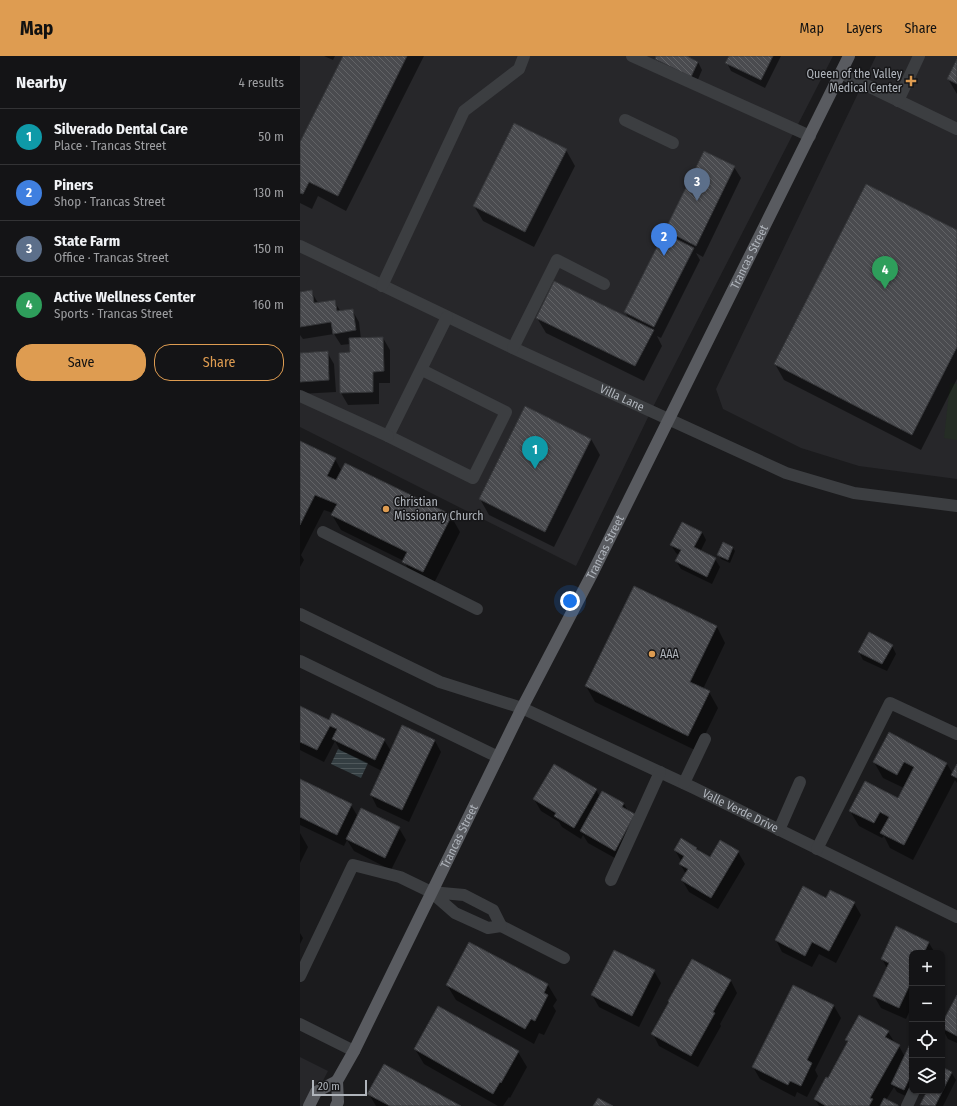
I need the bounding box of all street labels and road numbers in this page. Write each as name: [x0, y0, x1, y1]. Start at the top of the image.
street label: Trancas Street: [728, 223, 771, 291]
street label: Villa Lane: [597, 382, 647, 414]
street label: Trancas Street: [584, 513, 627, 582]
street label: Valle Verde Drive: [700, 786, 781, 835]
street label: Trancas Street: [438, 802, 481, 871]

